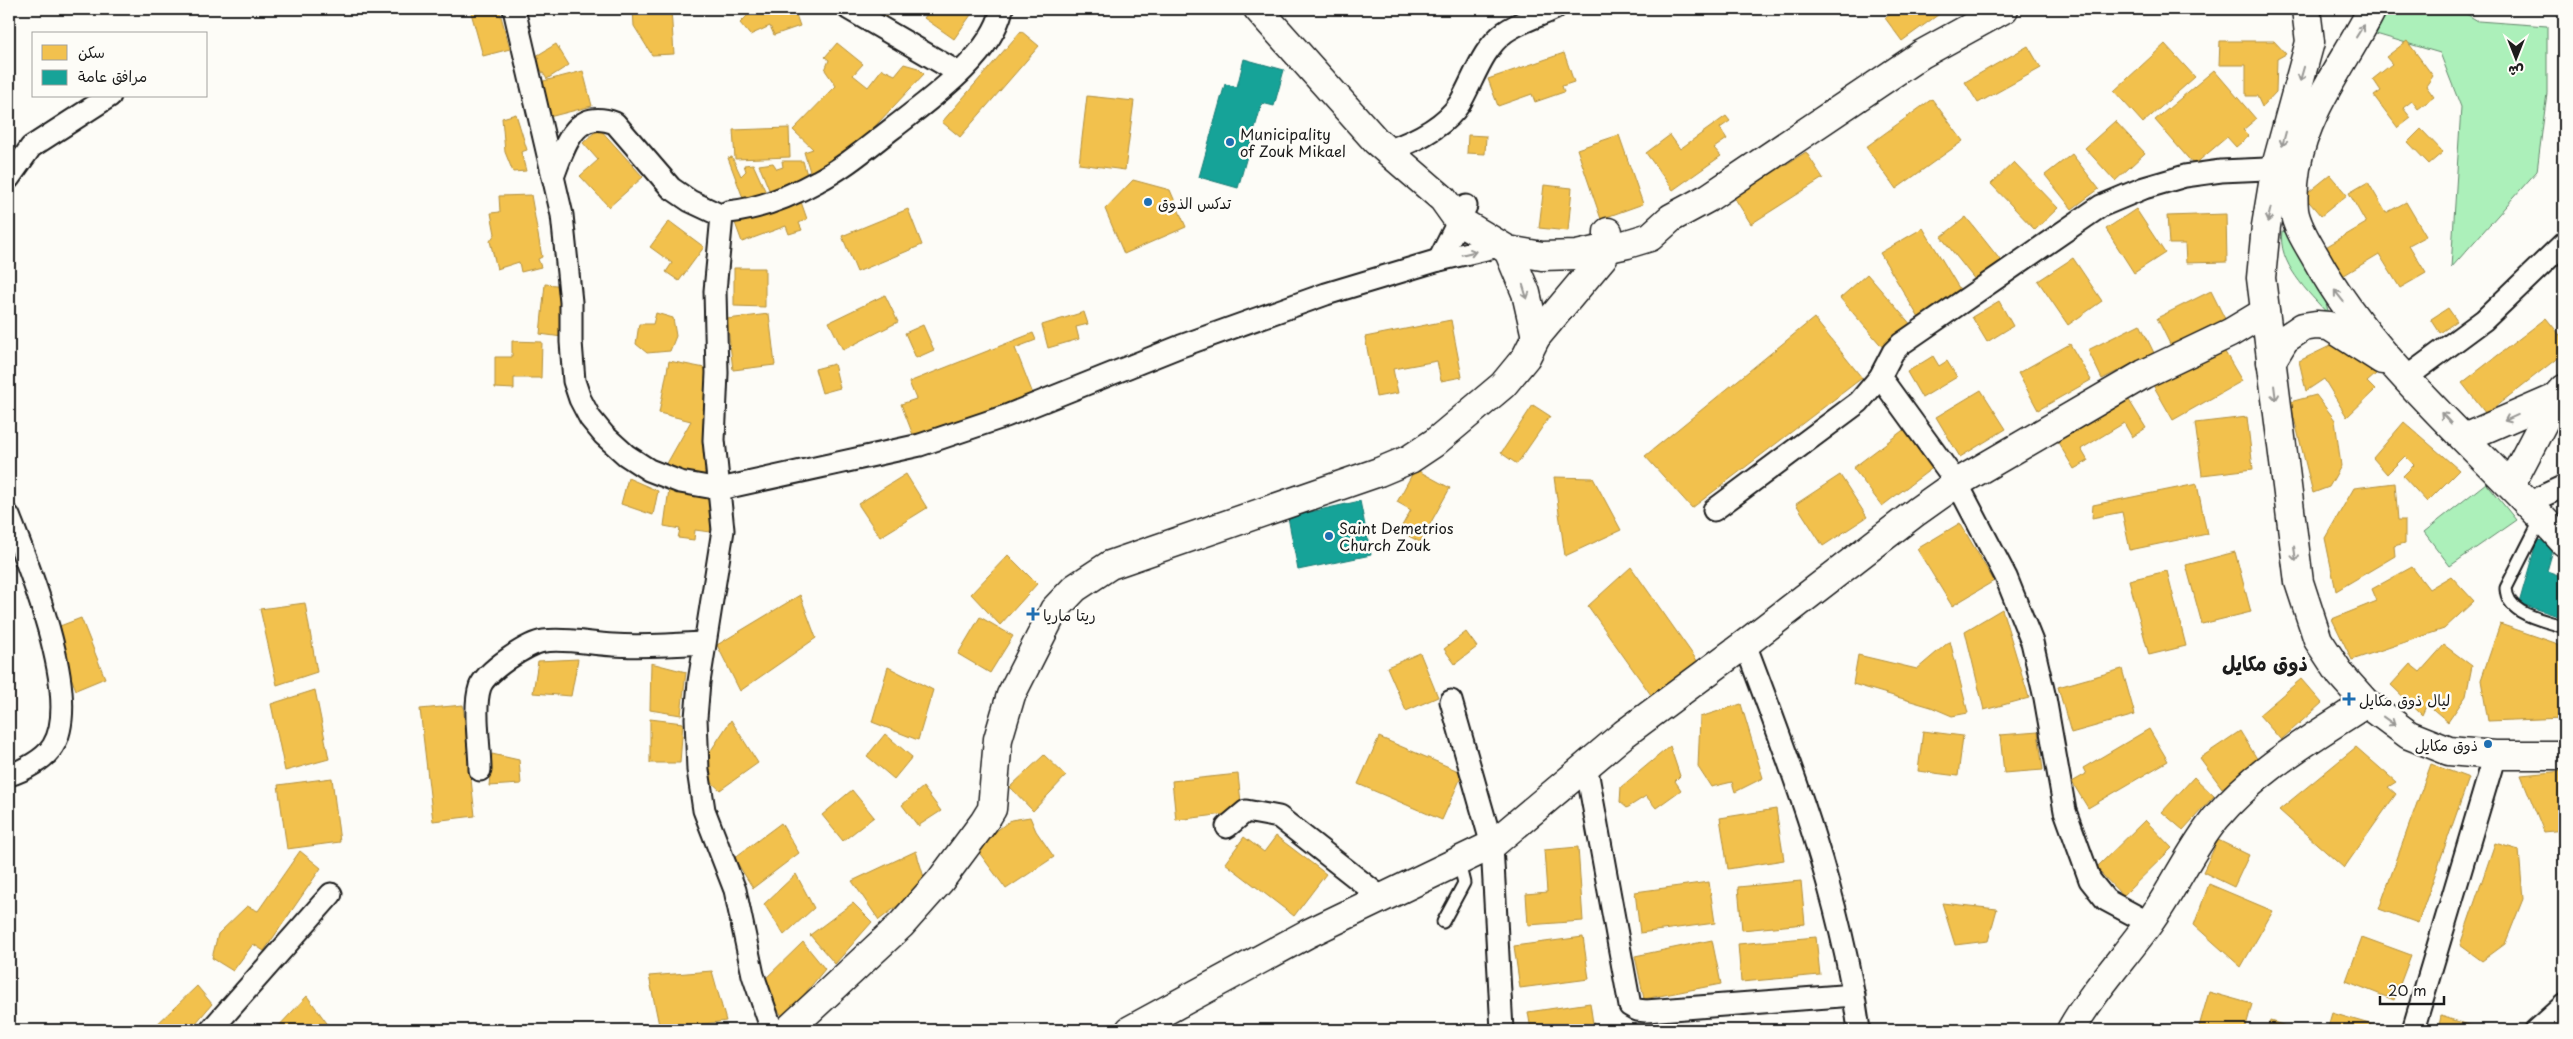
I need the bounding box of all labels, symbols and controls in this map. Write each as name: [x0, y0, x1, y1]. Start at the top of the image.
one-way arrow: [2355, 25, 2365, 39]
legend: [32, 32, 208, 98]
north arrow: [2490, 32, 2540, 82]
text: سكن: [78, 40, 105, 63]
text: ش: [2508, 61, 2524, 82]
text: مرافق عامة: [78, 64, 147, 87]
one-way arrow: [2296, 65, 2306, 81]
place label: Municipality of Zouk Mikael: [1240, 122, 1346, 162]
one-way arrow: [2279, 130, 2288, 146]
marker: Municipality of Zouk Mikael: [1224, 136, 1236, 148]
place label: تدكس الذوق: [1158, 191, 1232, 214]
marker: تدكس الذوق: [1142, 196, 1154, 208]
one-way arrow: [2264, 206, 2273, 222]
one-way arrow: [1461, 248, 1477, 257]
one-way arrow: [1521, 284, 1531, 300]
one-way arrow: [2334, 290, 2345, 303]
one-way arrow: [2270, 385, 2280, 401]
one-way arrow: [2440, 412, 2452, 425]
one-way arrow: [2504, 413, 2519, 423]
place label: Saint Demetrios Church Zouk: [1339, 516, 1454, 556]
marker: Saint Demetrios Church Zouk: [1323, 530, 1335, 542]
one-way arrow: [2290, 546, 2300, 562]
place label: ريتا ماريا: [1043, 603, 1096, 626]
marker: ريتا ماريا: [1027, 608, 1039, 620]
district label: ذوق مكايل: [2222, 648, 2308, 678]
place label: ليال ذوق مكايل: [2359, 688, 2450, 711]
marker: ليال ذوق مكايل: [2343, 693, 2355, 705]
one-way arrow: [2382, 715, 2395, 726]
place label: ذوق مكايل: [2415, 733, 2478, 756]
marker: ذوق مكايل: [2482, 738, 2494, 750]
scale bar: [2380, 974, 2444, 1006]
text: 20 m: [2388, 978, 2427, 1001]

